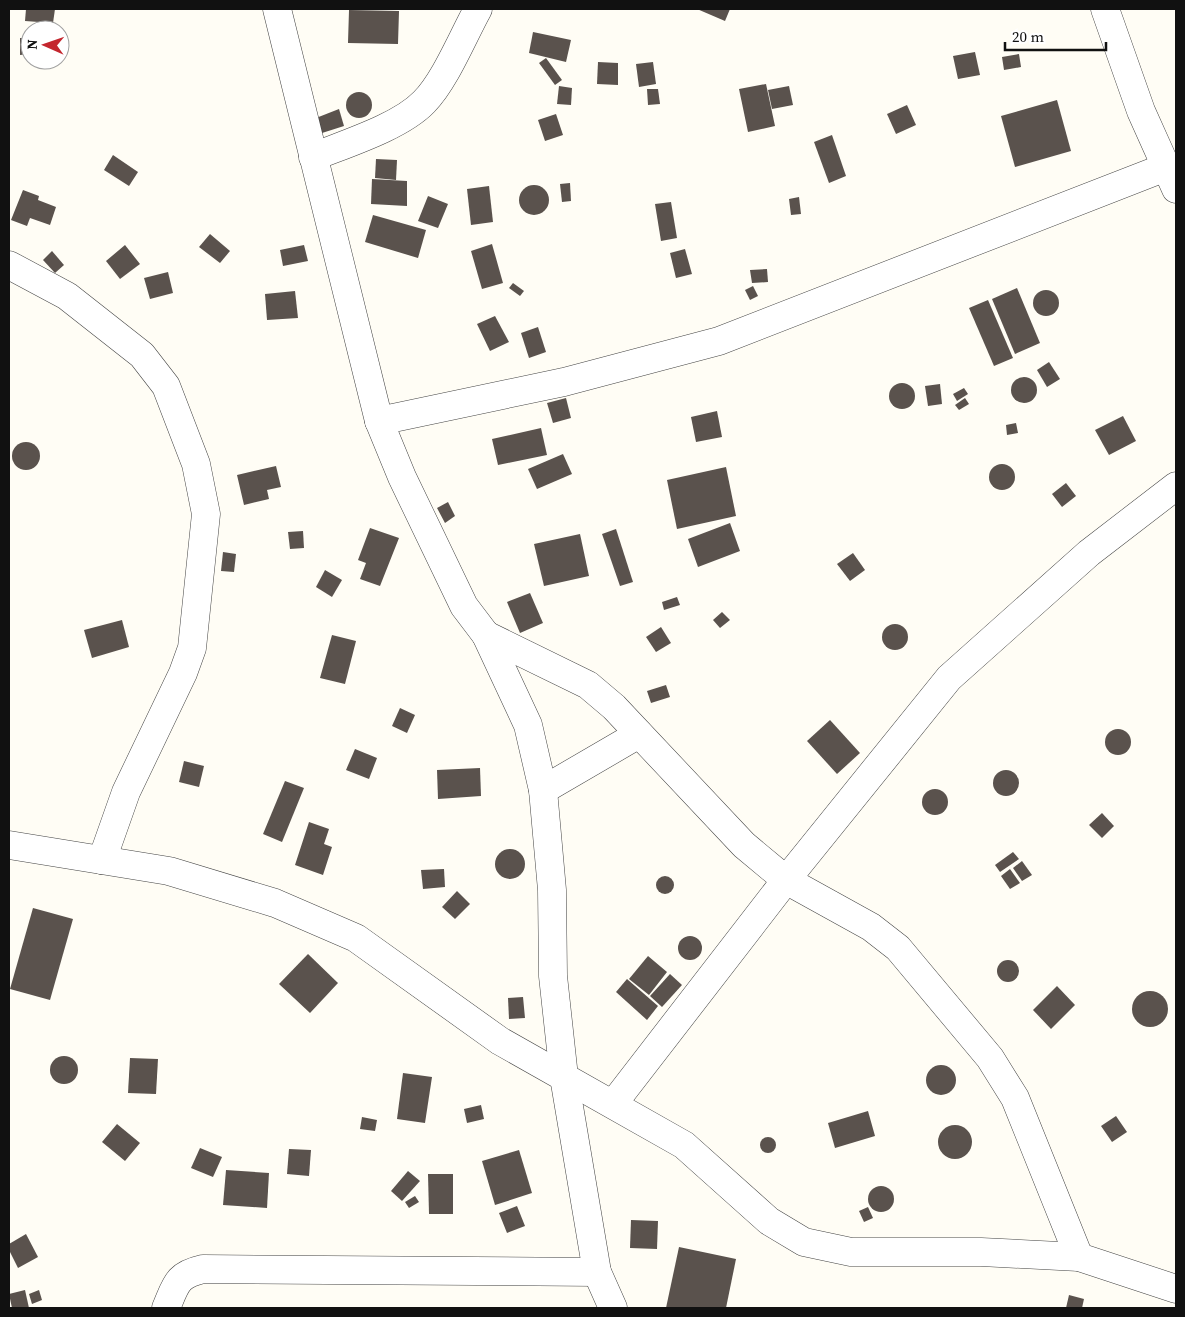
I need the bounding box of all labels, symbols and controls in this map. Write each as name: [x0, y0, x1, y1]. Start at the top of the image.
north arrow: [20, 20, 70, 70]
scale bar: [1005, 20, 1106, 52]
text: 20 m: [1012, 26, 1044, 47]
text: N: [22, 39, 42, 50]

